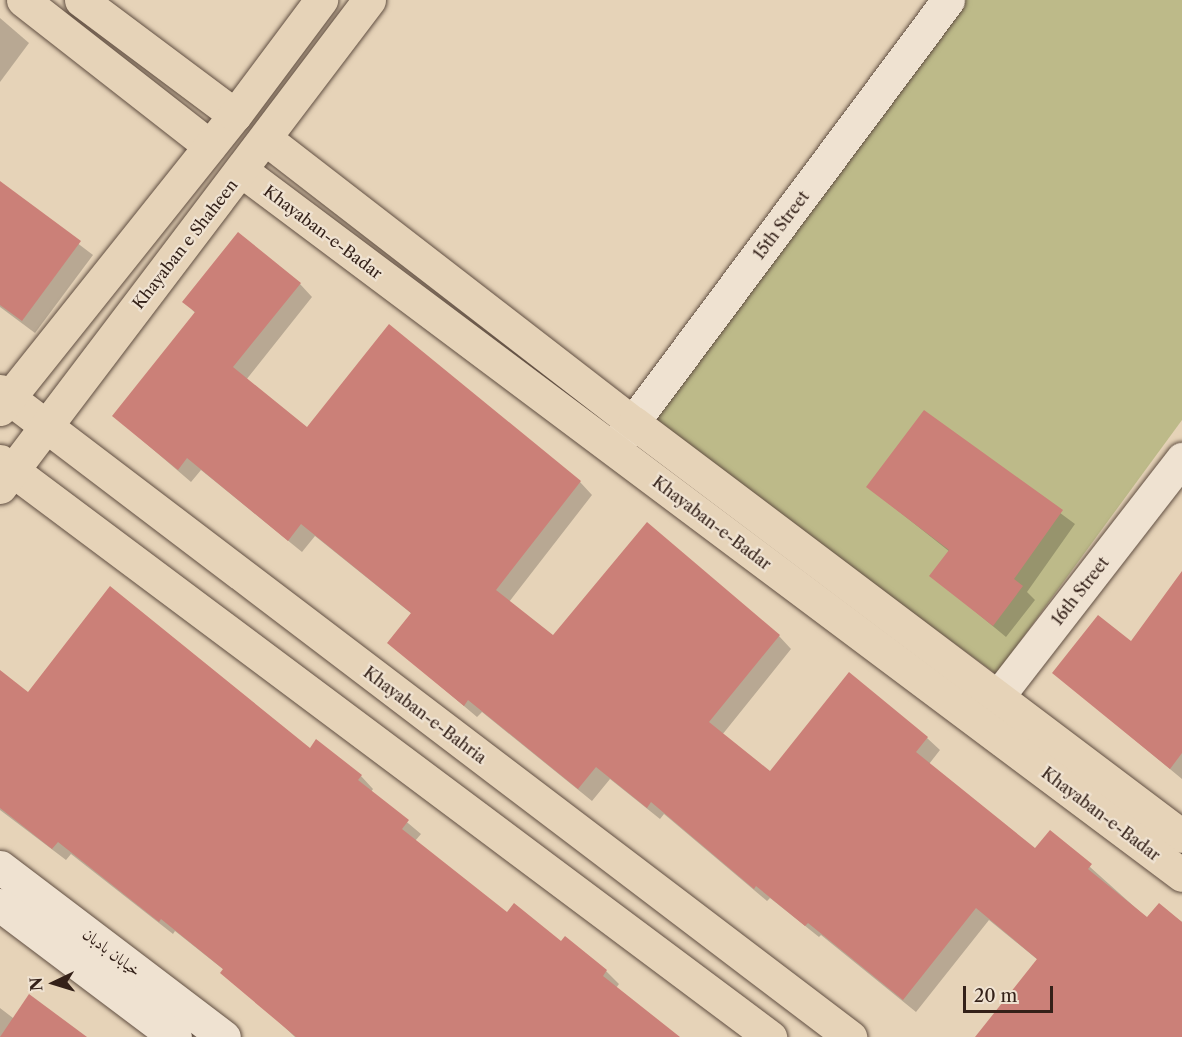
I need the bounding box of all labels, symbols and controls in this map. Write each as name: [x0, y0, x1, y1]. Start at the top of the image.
street label: Khayaban e Shaheen: [128, 175, 242, 313]
street label: Khayaban-e-Badar: [260, 181, 386, 283]
street label: 15th Street: [749, 187, 813, 263]
street label: Khayaban-e-Badar: [649, 472, 775, 574]
street label: 16th Street: [1047, 553, 1113, 629]
street label: Khayaban-e-Bahria: [360, 663, 490, 767]
street label: Khayaban-e-Badar: [1038, 763, 1164, 865]
street label: خیابان بادبان: [79, 924, 145, 980]
north arrow: [24, 953, 84, 1013]
scale bar: [966, 974, 1056, 1012]
text: N: [26, 977, 47, 992]
text: 20 m: [974, 985, 1017, 1007]

